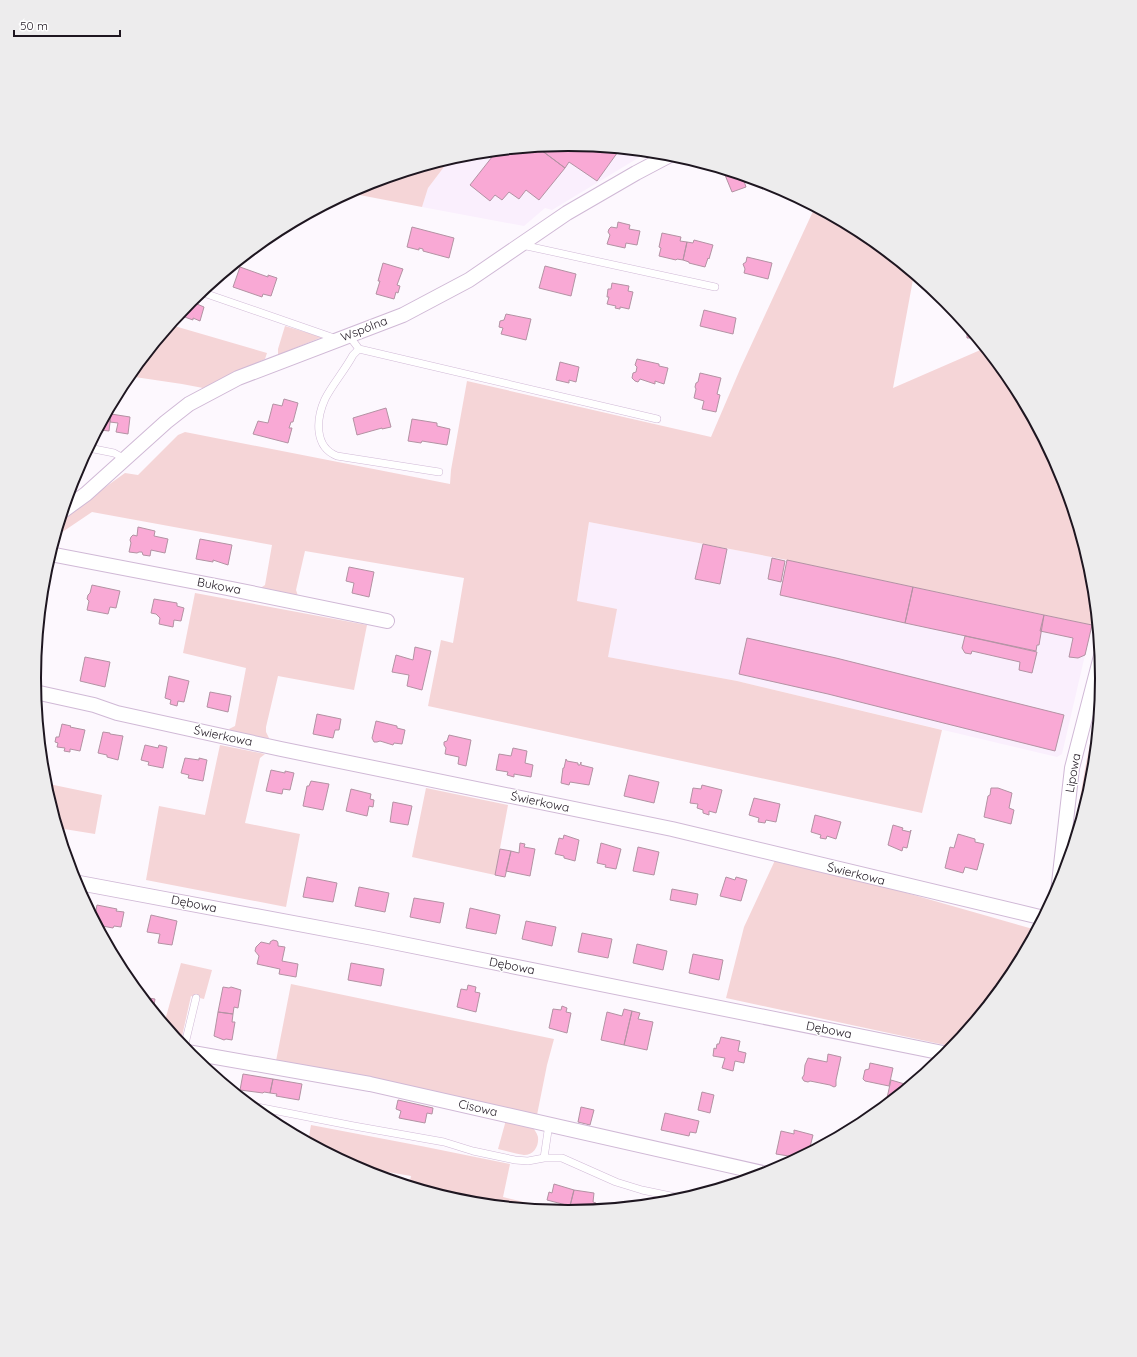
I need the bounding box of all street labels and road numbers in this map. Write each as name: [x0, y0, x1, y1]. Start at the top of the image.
street label: Wspólna: [338, 313, 389, 344]
street label: Bukowa: [196, 574, 242, 597]
street label: Świerkowa: [192, 722, 254, 749]
street label: Lipowa: [1062, 752, 1083, 794]
street label: Świerkowa: [509, 788, 571, 815]
street label: Świerkowa: [825, 859, 887, 888]
street label: Dębowa: [170, 892, 218, 915]
street label: Dębowa: [488, 954, 536, 977]
street label: Dębowa: [805, 1018, 853, 1041]
street label: Cisowa: [457, 1096, 499, 1119]

